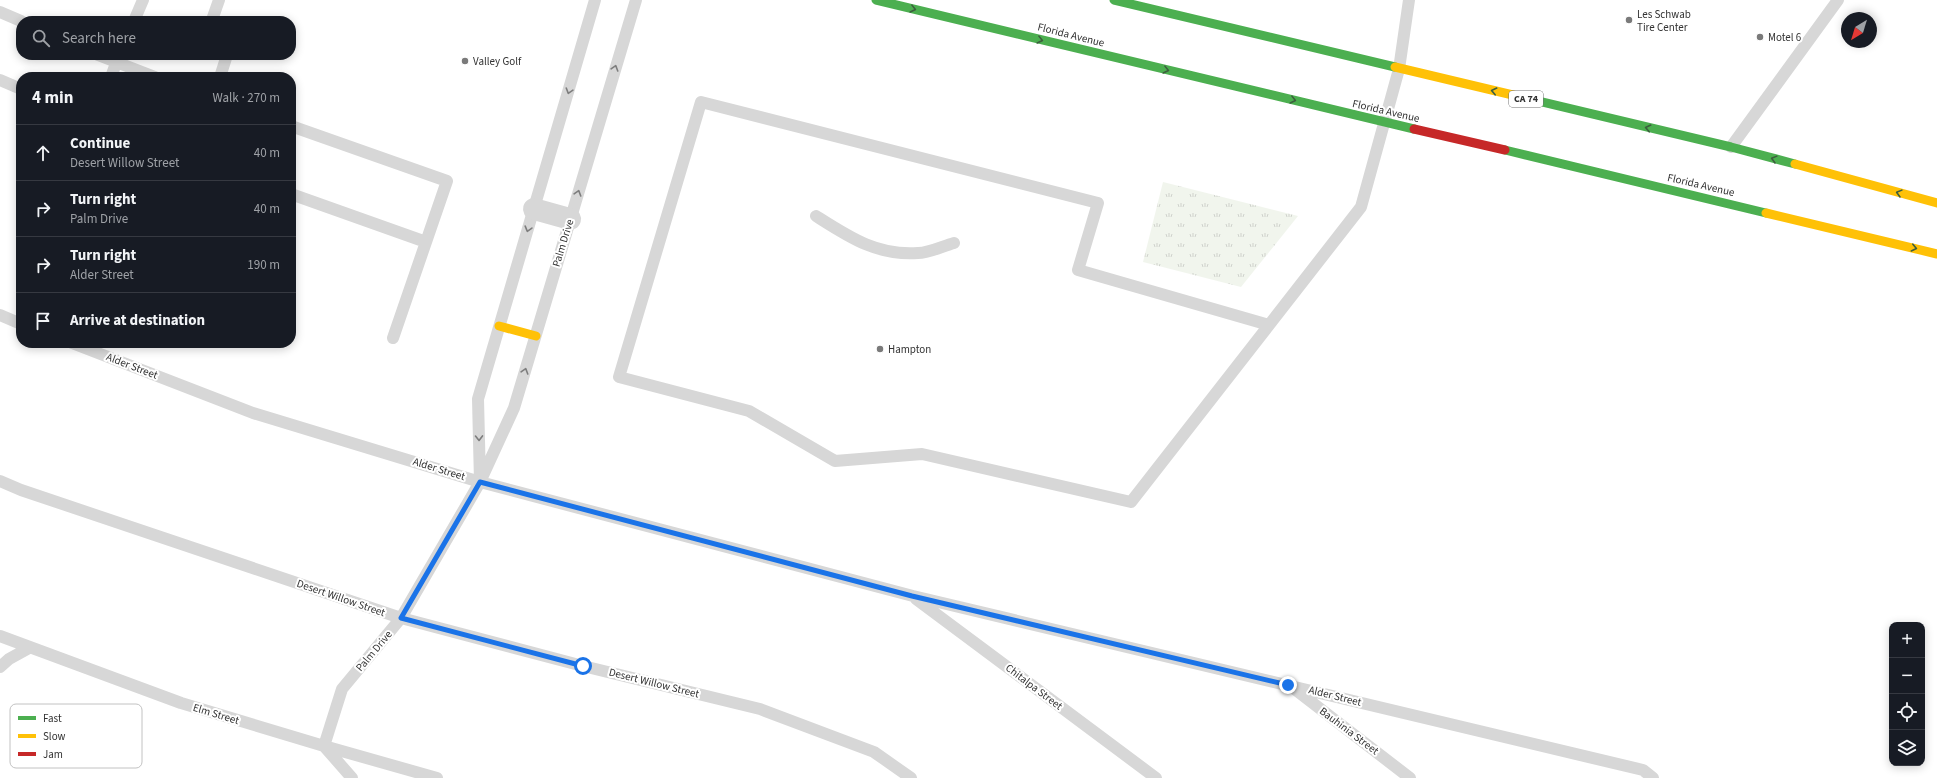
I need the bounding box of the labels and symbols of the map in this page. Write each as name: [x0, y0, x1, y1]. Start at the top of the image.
one-way arrow: [910, 4, 917, 13]
place label: Les Schwab Tire Center: [1637, 7, 1691, 35]
north arrow: [1841, 12, 1877, 48]
marker: Les Schwab Tire Center: [1624, 15, 1634, 25]
street label: Florida Avenue: [1036, 19, 1107, 51]
place label: Motel 6: [1768, 30, 1802, 45]
marker: Motel 6: [1755, 32, 1765, 42]
one-way arrow: [1037, 35, 1043, 43]
place label: Valley Golf: [473, 54, 522, 69]
marker: Valley Golf: [460, 56, 470, 66]
one-way arrow: [610, 65, 619, 72]
one-way arrow: [1162, 65, 1169, 74]
one-way arrow: [565, 87, 574, 94]
one-way arrow: [1491, 88, 1497, 96]
road number: CA 74: [1509, 91, 1543, 107]
one-way arrow: [1289, 96, 1296, 104]
street label: Florida Avenue: [1351, 96, 1422, 126]
one-way arrow: [1644, 124, 1651, 132]
one-way arrow: [1771, 155, 1778, 164]
street label: Florida Avenue: [1666, 170, 1737, 200]
one-way arrow: [1896, 189, 1903, 198]
one-way arrow: [573, 190, 582, 197]
street label: Palm Drive: [549, 217, 578, 269]
one-way arrow: [524, 226, 533, 233]
one-way arrow: [1911, 244, 1917, 252]
place label: Hampton: [888, 342, 931, 357]
marker: Hampton: [875, 344, 885, 354]
street label: Alder Street: [104, 349, 160, 383]
one-way arrow: [520, 368, 529, 375]
one-way arrow: [475, 435, 483, 441]
street label: Alder Street: [411, 454, 467, 484]
street label: Desert Willow Street: [295, 576, 387, 620]
street label: Palm Drive: [352, 627, 396, 675]
route start: [574, 657, 592, 675]
street label: Chitalpa Street: [1002, 661, 1066, 714]
street label: Desert Willow Street: [607, 665, 701, 702]
route end: [1279, 676, 1297, 694]
street label: Alder Street: [1307, 682, 1363, 710]
street label: Elm Street: [191, 700, 241, 728]
legend: [10, 704, 142, 768]
street label: Bauhinia Street: [1316, 704, 1382, 758]
text: Fast: [43, 711, 62, 726]
text: Slow: [43, 729, 66, 744]
text: Jam: [43, 747, 63, 762]

